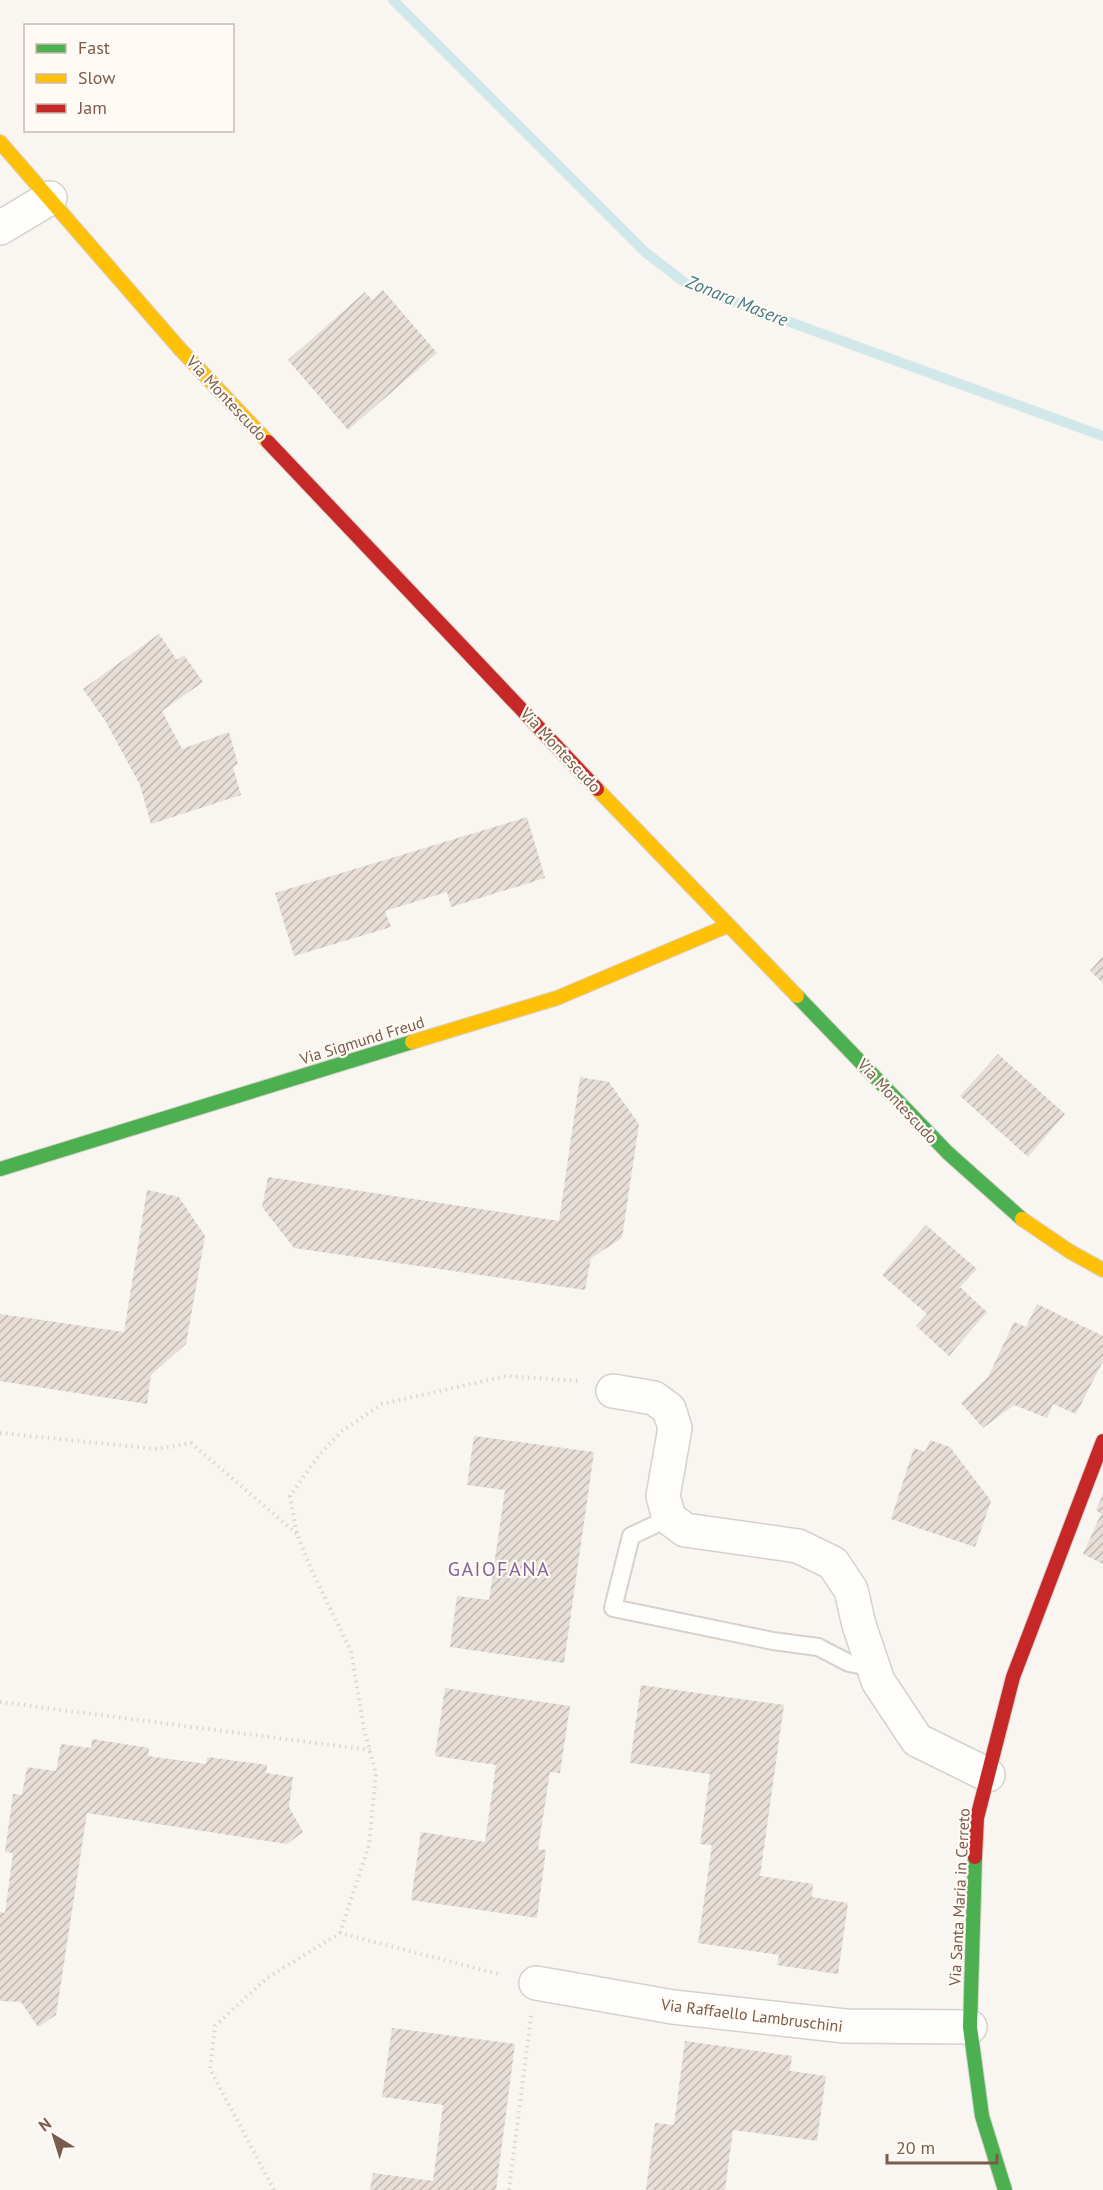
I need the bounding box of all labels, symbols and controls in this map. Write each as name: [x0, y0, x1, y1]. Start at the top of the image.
legend: [24, 24, 234, 132]
text: Fast: [78, 36, 110, 59]
text: Slow: [78, 66, 116, 89]
text: Jam: [77, 96, 107, 119]
water label: Zonara Masere: [682, 269, 792, 332]
street label: Via Montescudo: [182, 351, 271, 445]
street label: Via Montescudo: [516, 703, 605, 797]
street label: Via Sigmund Freud: [296, 1012, 427, 1069]
street label: Via Montescudo: [853, 1054, 942, 1148]
district label: GAIOFANA: [448, 1556, 550, 1582]
street label: Via Santa Maria in Cerreto: [944, 1808, 974, 1987]
street label: Via Raffaello Lambruschini: [659, 1994, 844, 2036]
north arrow: [24, 2106, 84, 2166]
text: N: [34, 2113, 55, 2135]
scale bar: [887, 2127, 996, 2165]
text: 20 m: [896, 2136, 935, 2159]

